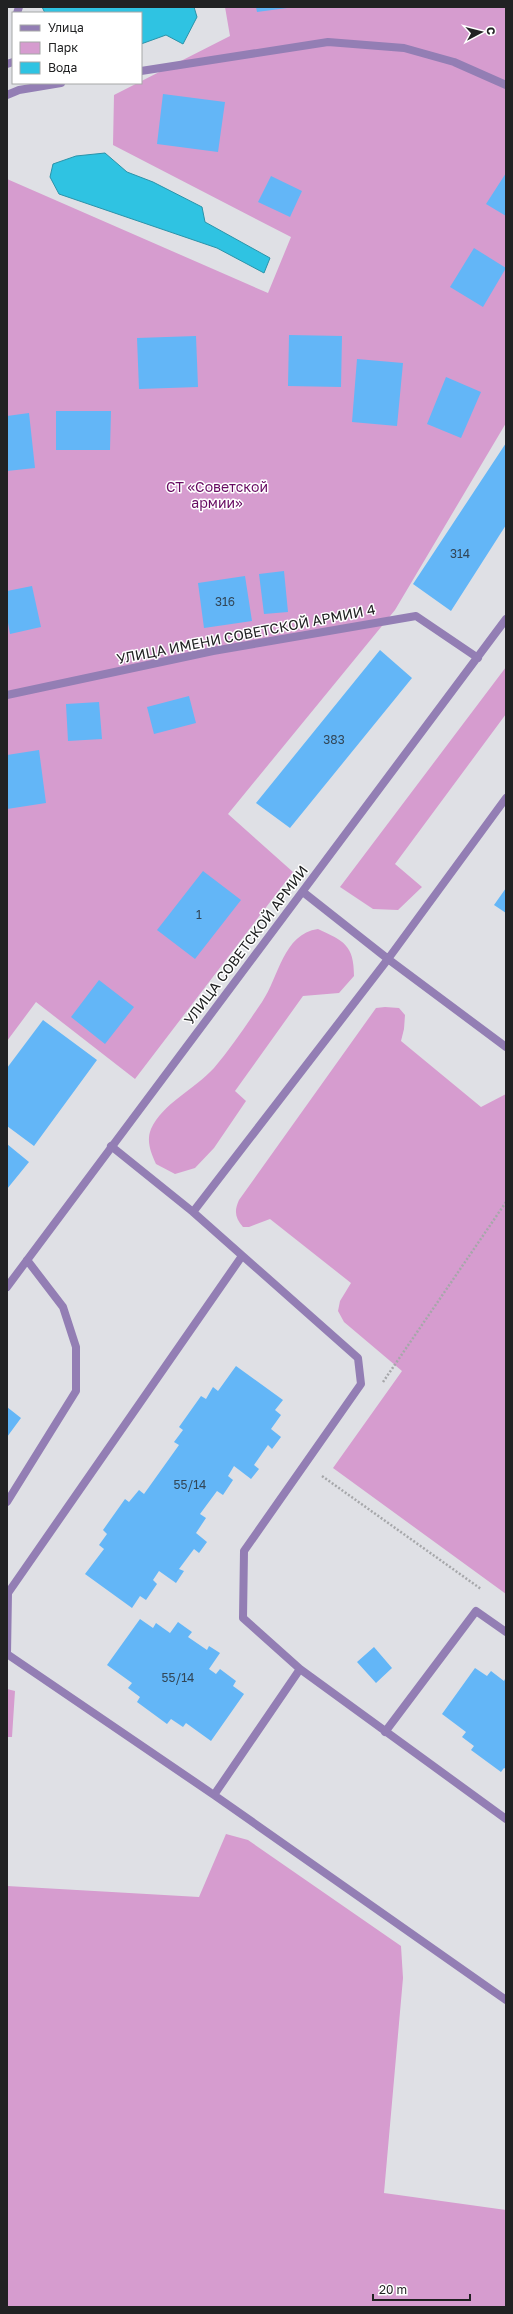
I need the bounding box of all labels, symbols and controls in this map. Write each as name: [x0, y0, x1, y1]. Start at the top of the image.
legend: [12, 12, 142, 84]
north arrow: [461, 12, 501, 52]
text: Улица: [48, 20, 84, 35]
text: С: [484, 26, 498, 36]
text: Парк: [48, 40, 78, 55]
text: Вода: [48, 60, 77, 75]
park label: СТ «Советской армии»: [166, 478, 268, 511]
house number: 314: [450, 546, 470, 561]
house number: 316: [215, 594, 235, 609]
street label: УЛИЦА ИМЕНИ СОВЕТСКОЙ АРМИИ 4: [115, 600, 377, 667]
house number: 383: [323, 732, 345, 747]
street label: УЛИЦА СОВЕТСКОЙ АРМИИ: [180, 862, 311, 1028]
house number: 1: [196, 907, 202, 922]
house number: 55/14: [174, 1477, 206, 1492]
house number: 55/14: [162, 1670, 194, 1685]
scale bar: [373, 2276, 470, 2302]
text: 20 m: [379, 2282, 407, 2297]

